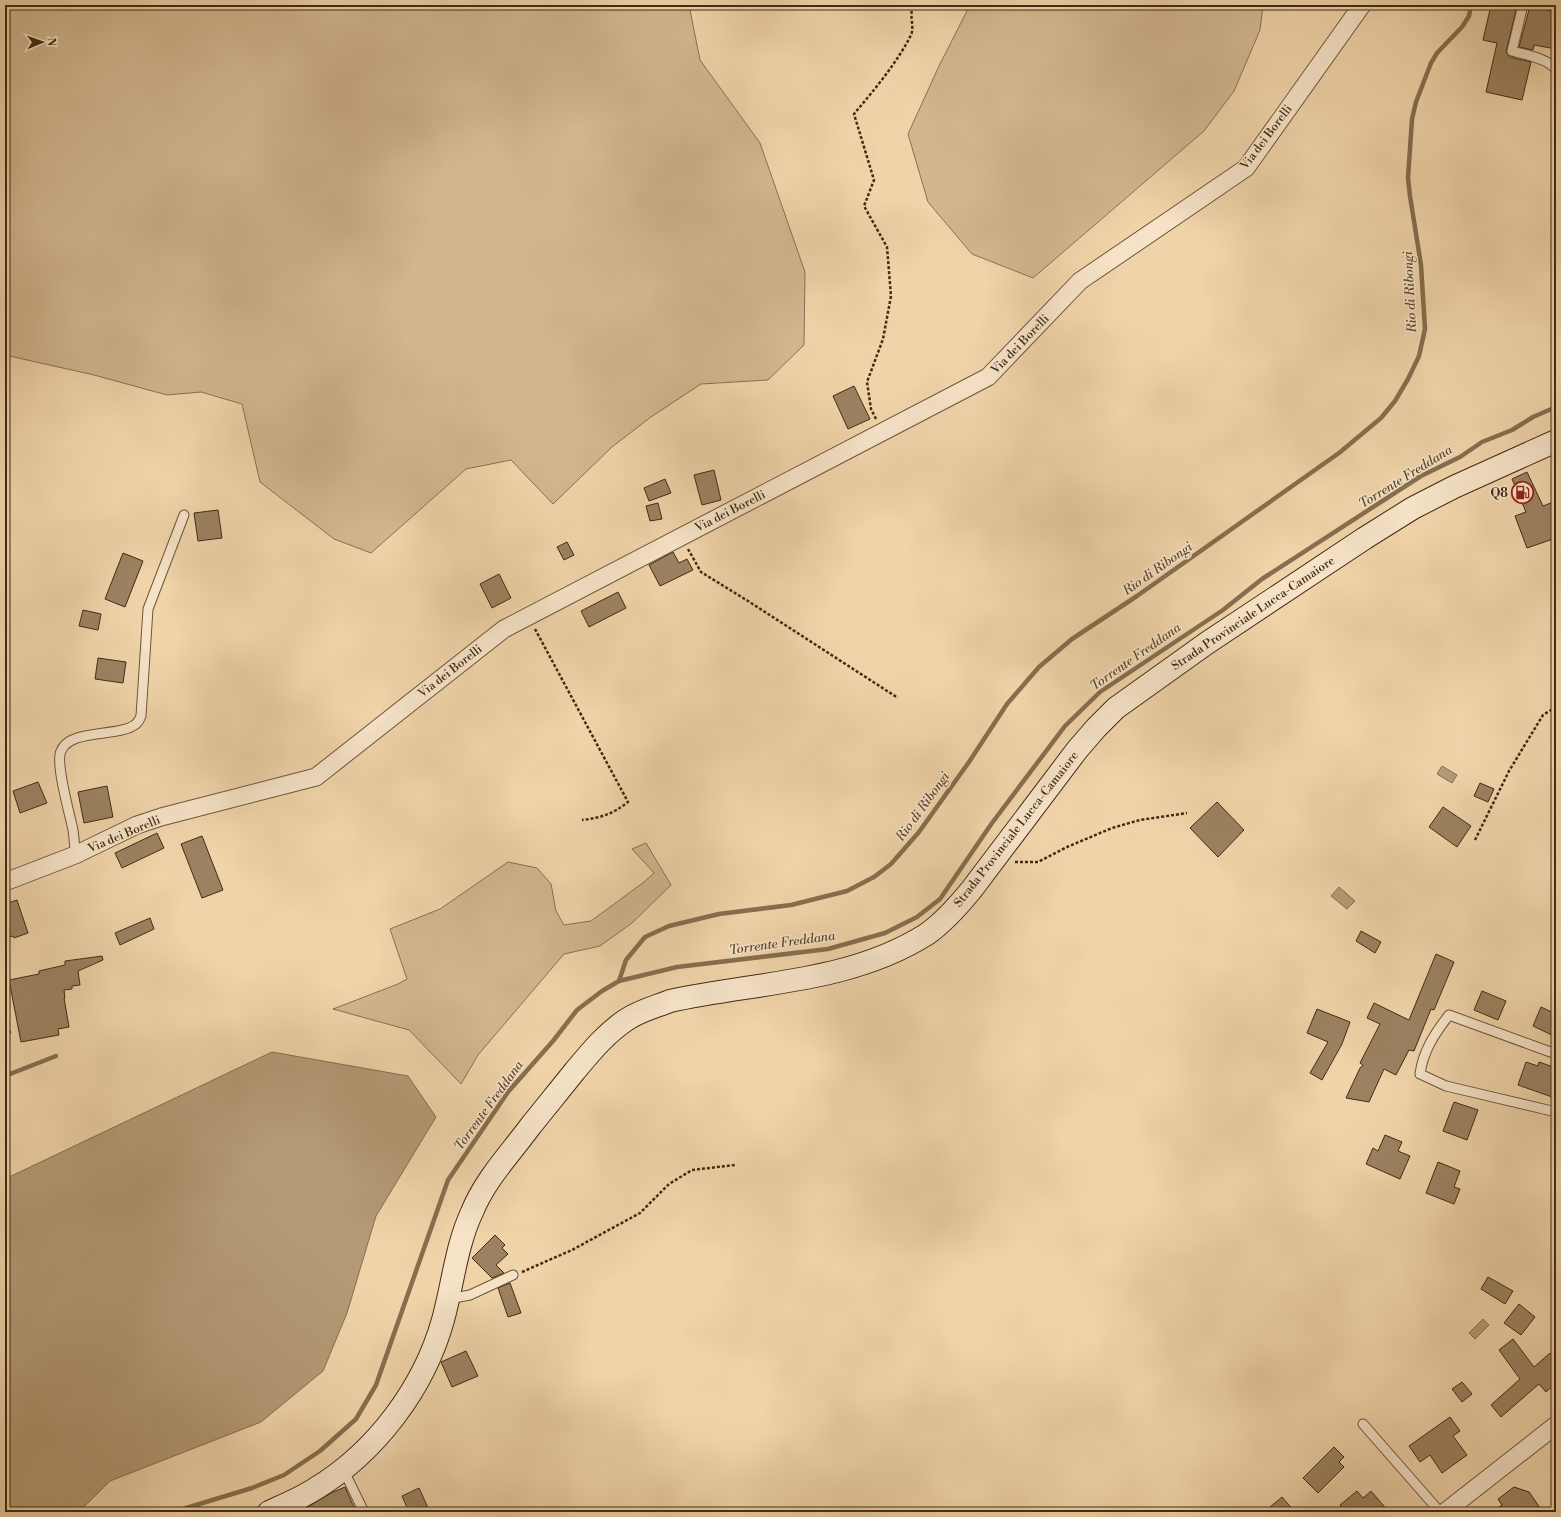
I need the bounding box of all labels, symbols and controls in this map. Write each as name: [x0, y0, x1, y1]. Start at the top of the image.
north arrow: [22, 22, 62, 62]
text: N: [44, 37, 58, 47]
street label: Via dei Borelli: [1237, 102, 1296, 173]
water label: Rio di Ribongi: [1400, 250, 1420, 334]
street label: Via dei Borelli: [987, 311, 1053, 378]
water label: Torrente Freddana: [1356, 441, 1456, 512]
fuel station icon: Q8: [1510, 480, 1536, 506]
place label: Q8: [1490, 486, 1508, 501]
street label: Via dei Borelli: [692, 487, 768, 536]
water label: Rio di Ribongi: [1119, 538, 1196, 599]
street label: Strada Provinciale Lucca-Camaiore: [1169, 553, 1338, 674]
water label: Torrente Freddana: [1087, 619, 1185, 694]
street label: Via dei Borelli: [415, 642, 485, 702]
street label: Strada Provinciale Lucca-Camaiore: [951, 748, 1082, 910]
water label: Rio di Ribongi: [892, 768, 954, 845]
street label: Via dei Borelli: [85, 812, 163, 857]
water label: Torrente Freddana: [728, 928, 837, 958]
water label: Torrente Freddana: [451, 1057, 527, 1154]

